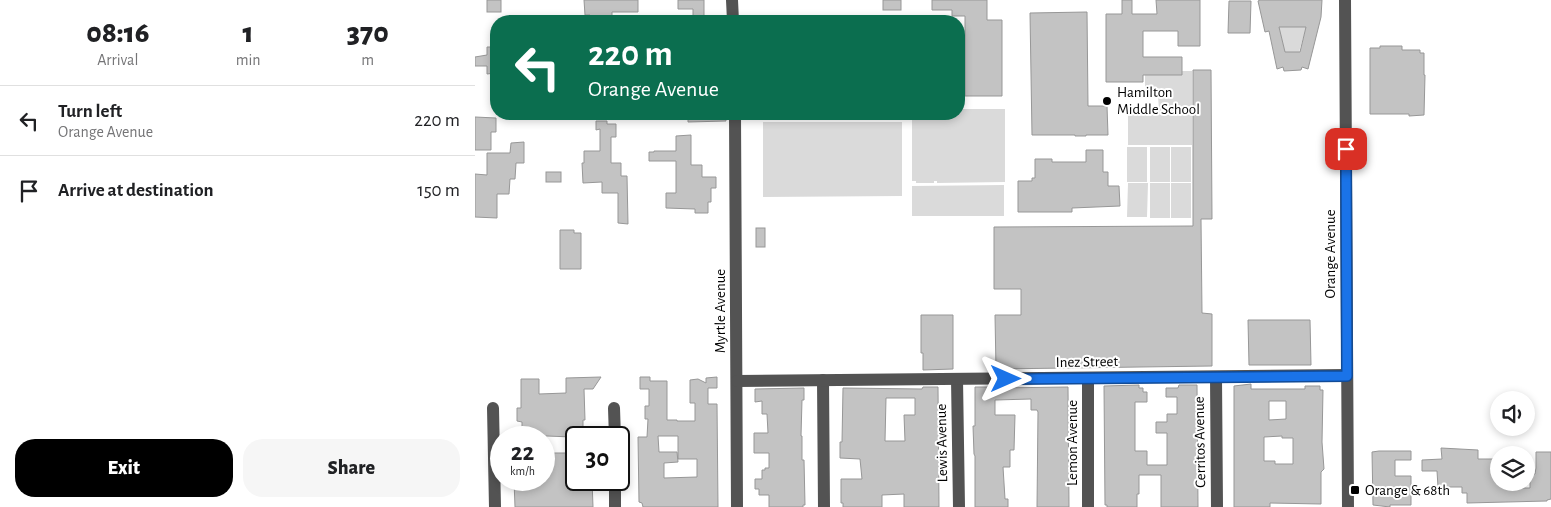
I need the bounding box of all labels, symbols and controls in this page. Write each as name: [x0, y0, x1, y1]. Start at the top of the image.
text: 08:16: [86, 18, 149, 48]
text: 1: [243, 18, 254, 48]
text: 370: [347, 18, 389, 48]
icon: left: [505, 35, 570, 100]
text: 220 m: [588, 37, 673, 72]
text: Arrival: [97, 52, 138, 68]
text: min: [236, 52, 261, 68]
text: m: [361, 52, 374, 68]
text: Orange Avenue: [588, 78, 719, 100]
place label: Hamilton Middle School: [1117, 85, 1200, 117]
marker: Hamilton Middle School: [1101, 95, 1113, 107]
text: Turn left: [58, 102, 122, 121]
icon: left: [15, 107, 43, 135]
text: 220 m: [414, 111, 460, 130]
text: Orange Avenue: [58, 124, 153, 140]
pin: [1325, 128, 1367, 170]
icon: arrive: [1332, 135, 1360, 163]
icon: arrive: [15, 177, 43, 205]
text: Arrive at destination: [58, 181, 214, 200]
text: 150 m: [417, 181, 460, 200]
street label: Orange Avenue: [1323, 209, 1338, 299]
street label: Myrtle Avenue: [713, 269, 728, 353]
position arrow: [979, 352, 1031, 404]
street label: Inez Street: [1056, 354, 1119, 370]
map controls: [1490, 391, 1535, 491]
button: sound: [1490, 391, 1535, 436]
street label: Cerritos Avenue: [1192, 396, 1208, 488]
street label: Lemon Avenue: [1065, 400, 1080, 486]
street label: Lewis Avenue: [934, 404, 950, 482]
speed limit sign: 30: [565, 426, 630, 491]
button: Exit: [15, 439, 233, 497]
button: Share: [243, 439, 460, 497]
text: 22: [511, 440, 534, 465]
button: layers: [1490, 446, 1535, 491]
text: km/h: [510, 465, 535, 477]
place label: Orange & 68th: [1365, 483, 1450, 498]
marker: Orange & 68th: [1349, 484, 1361, 496]

